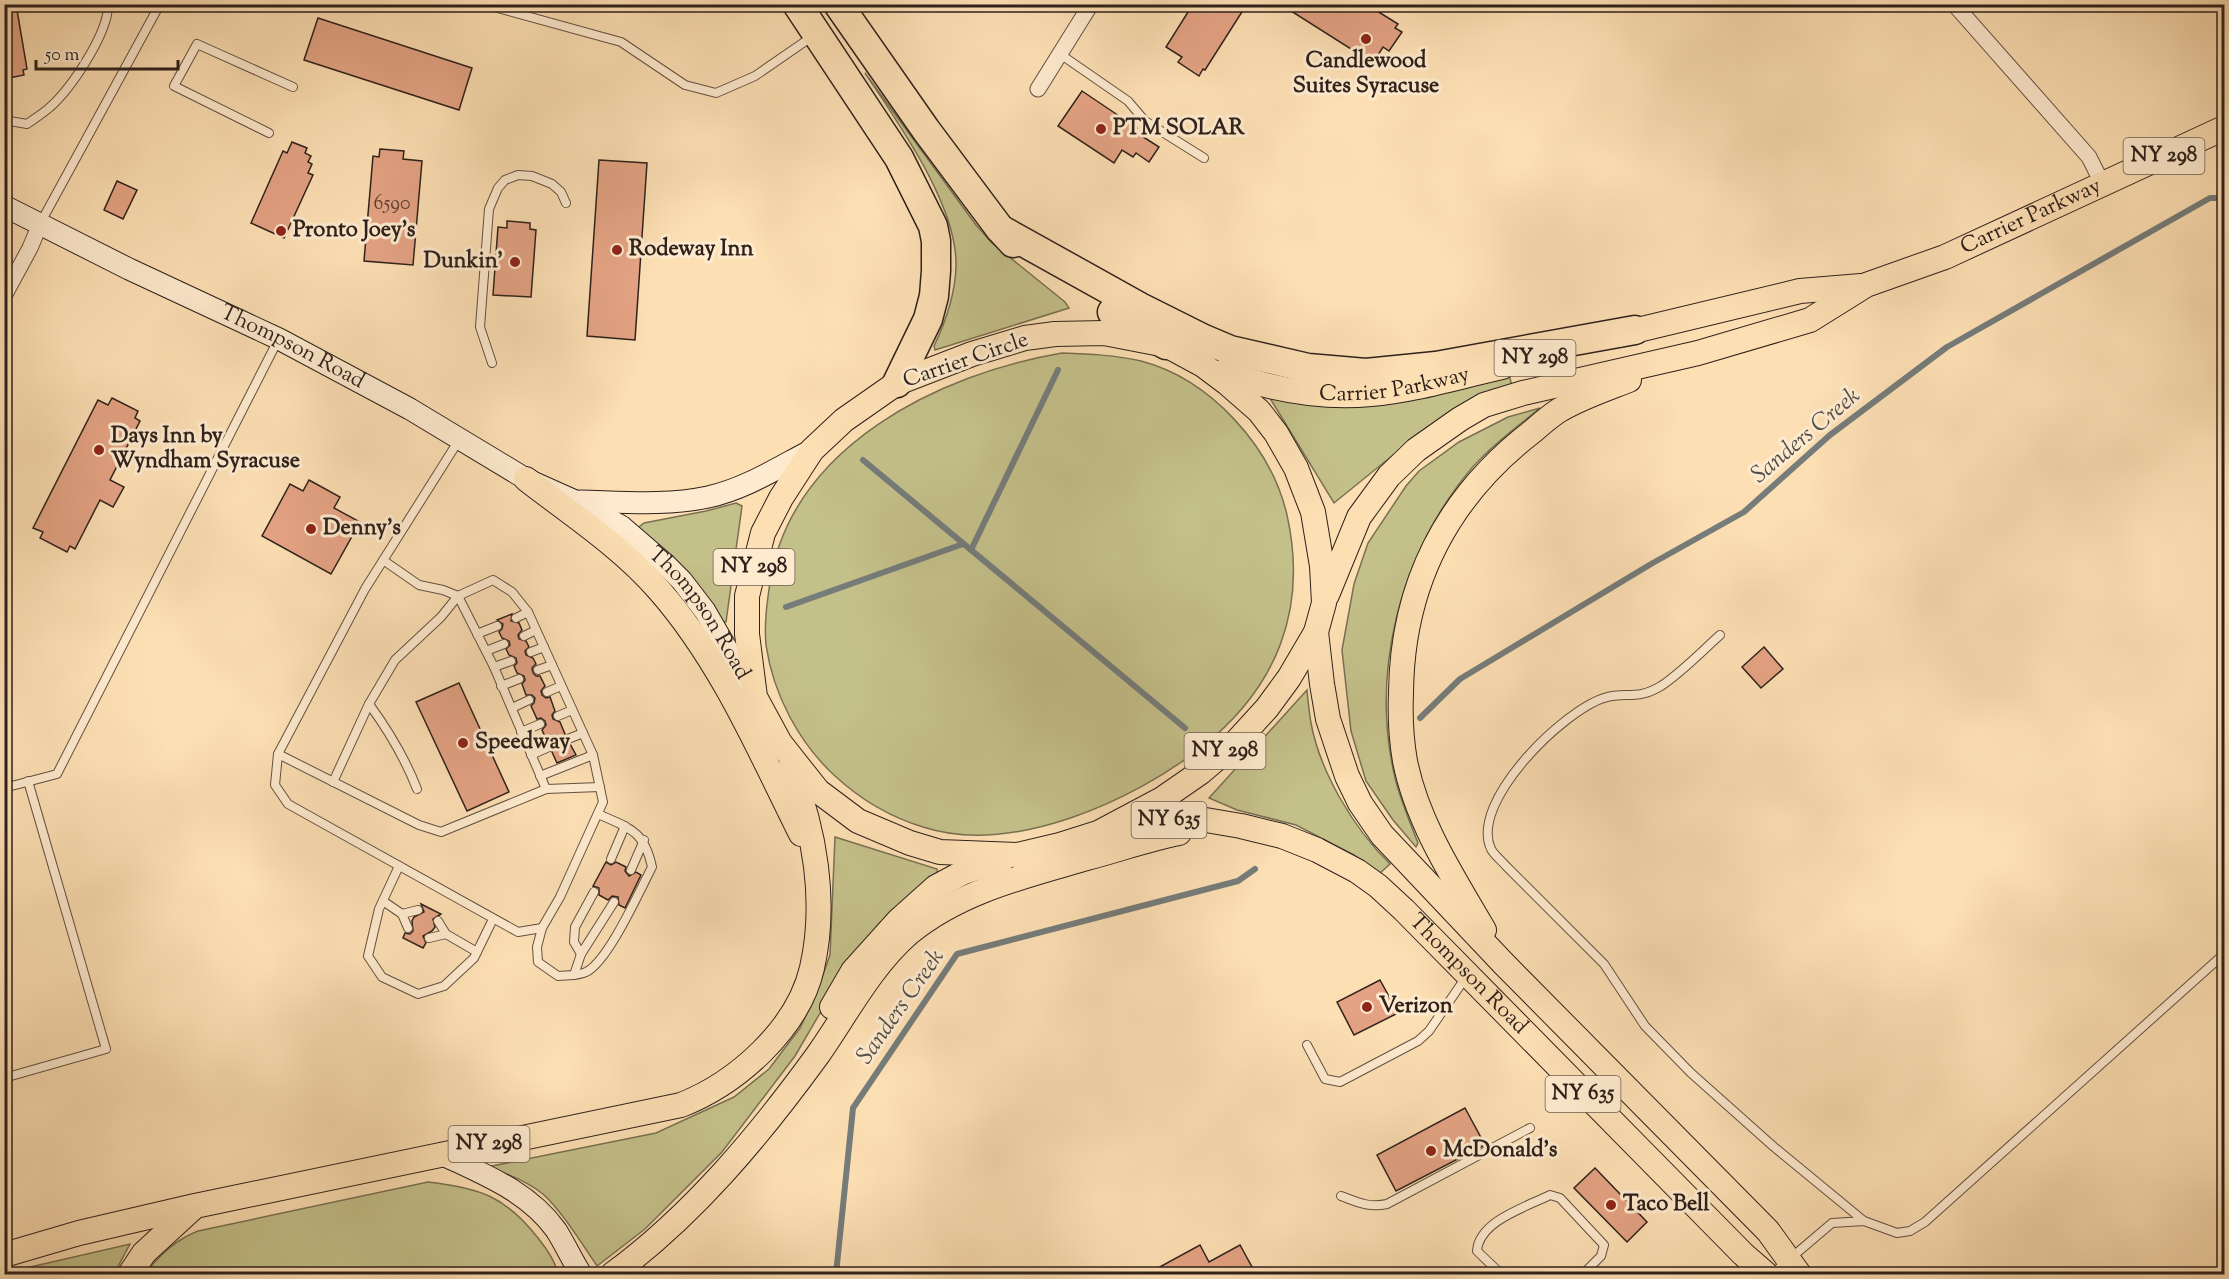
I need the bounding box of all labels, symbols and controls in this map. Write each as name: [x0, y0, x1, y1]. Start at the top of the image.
marker: Candlewood Suites Syracuse: [1359, 32, 1373, 46]
scale bar: [36, 33, 178, 71]
text: 50 m: [44, 43, 80, 69]
place label: Candlewood Suites Syracuse: [1293, 46, 1439, 103]
place label: PTM SOLAR: [1113, 113, 1246, 145]
marker: PTM SOLAR: [1094, 122, 1108, 136]
road number: NY 298: [2124, 138, 2204, 174]
street label: Carrier Parkway: [1955, 171, 2107, 264]
house number: 6590: [373, 190, 411, 219]
place label: Pronto Joey's: [293, 215, 416, 247]
marker: Pronto Joey's: [274, 224, 288, 238]
place label: Rodeway Inn: [629, 234, 753, 266]
marker: Rodeway Inn: [610, 243, 624, 257]
place label: Dunkin': [423, 246, 503, 278]
marker: Dunkin': [508, 255, 522, 269]
street label: Thompson Road: [215, 298, 370, 398]
street label: Carrier Circle: [899, 325, 1033, 397]
road number: NY 298: [1494, 340, 1576, 376]
street label: Carrier Parkway: [1318, 359, 1473, 411]
water label: Sanders Creek: [1744, 380, 1868, 492]
place label: Days Inn by Wyndham Syracuse: [111, 421, 300, 478]
marker: Days Inn by Wyndham Syracuse: [92, 443, 106, 457]
place label: Denny's: [323, 513, 401, 545]
marker: Denny's: [304, 522, 318, 536]
street label: Thompson Road: [640, 540, 758, 686]
road number: NY 298: [714, 549, 795, 585]
place label: Speedway: [475, 727, 570, 759]
road number: NY 298: [1184, 733, 1266, 769]
marker: Speedway: [456, 736, 470, 750]
road number: NY 635: [1132, 802, 1206, 838]
street label: Thompson Road: [1401, 907, 1535, 1042]
water label: Sanders Creek: [849, 942, 953, 1072]
place label: Verizon: [1379, 991, 1453, 1023]
marker: Verizon: [1360, 1000, 1374, 1014]
road number: NY 635: [1546, 1076, 1620, 1112]
road number: NY 298: [448, 1126, 530, 1162]
place label: McDonald's: [1443, 1135, 1558, 1167]
marker: McDonald's: [1424, 1144, 1438, 1158]
place label: Taco Bell: [1623, 1189, 1710, 1221]
marker: Taco Bell: [1604, 1198, 1618, 1212]

